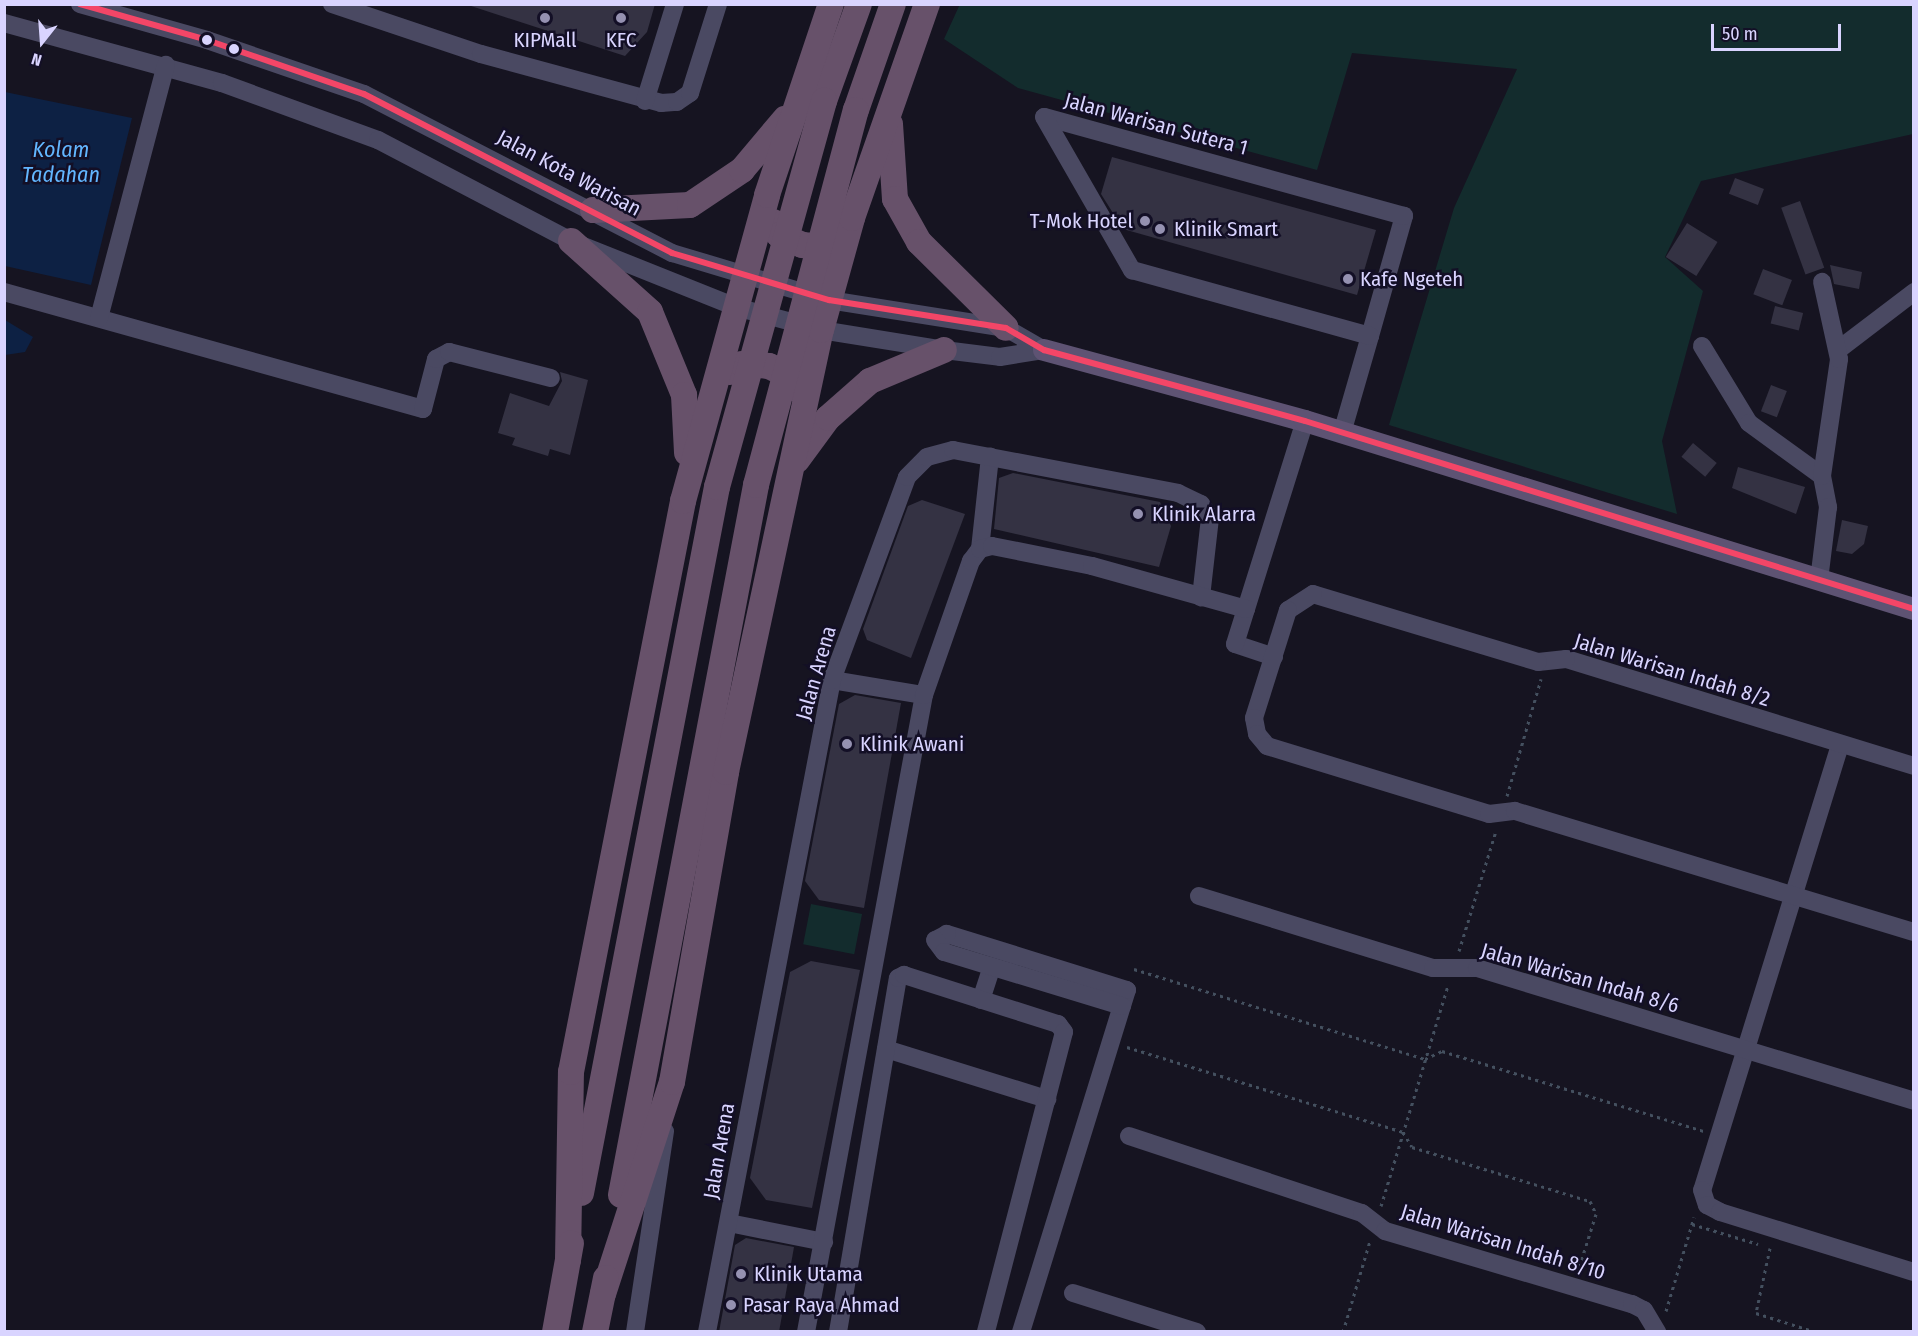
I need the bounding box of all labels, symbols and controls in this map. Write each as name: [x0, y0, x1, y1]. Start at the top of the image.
marker: KIPMall: [538, 11, 552, 25]
marker: KFC: [614, 11, 628, 25]
north arrow: [12, 12, 72, 72]
scale bar: [1714, 12, 1844, 50]
text: 50 m: [1722, 23, 1758, 45]
place label: KIPMall: [513, 27, 577, 53]
place label: KFC: [606, 27, 636, 53]
unlabelled marker: [201, 34, 213, 46]
unlabelled marker: [228, 43, 240, 55]
text: N: [29, 49, 44, 70]
street label: Jalan Warisan Sutera 1: [1061, 87, 1251, 161]
street label: Jalan Kota Warisan: [493, 124, 645, 222]
water label: Kolam Tadahan: [22, 136, 100, 188]
place label: T-Mok Hotel: [1030, 208, 1133, 234]
marker: T-Mok Hotel: [1138, 214, 1152, 228]
place label: Klinik Smart: [1174, 216, 1278, 242]
marker: Klinik Smart: [1151, 220, 1169, 238]
place label: Kafe Ngeteh: [1360, 266, 1463, 292]
marker: Kafe Ngeteh: [1341, 272, 1355, 286]
place label: Klinik Alarra: [1152, 501, 1256, 527]
marker: Klinik Alarra: [1129, 505, 1147, 523]
street label: Jalan Arena: [791, 623, 841, 723]
street label: Jalan Warisan Indah 8/2: [1571, 628, 1773, 712]
place label: Klinik Awani: [860, 731, 964, 757]
marker: Klinik Awani: [838, 735, 856, 753]
street label: Jalan Warisan Indah 8/6: [1478, 938, 1682, 1018]
street label: Jalan Arena: [698, 1101, 740, 1201]
street label: Jalan Warisan Indah 8/10: [1397, 1199, 1609, 1285]
place label: Klinik Utama: [754, 1261, 863, 1287]
marker: Klinik Utama: [732, 1265, 750, 1283]
place label: Pasar Raya Ahmad: [743, 1292, 900, 1318]
marker: Pasar Raya Ahmad: [724, 1298, 738, 1312]

